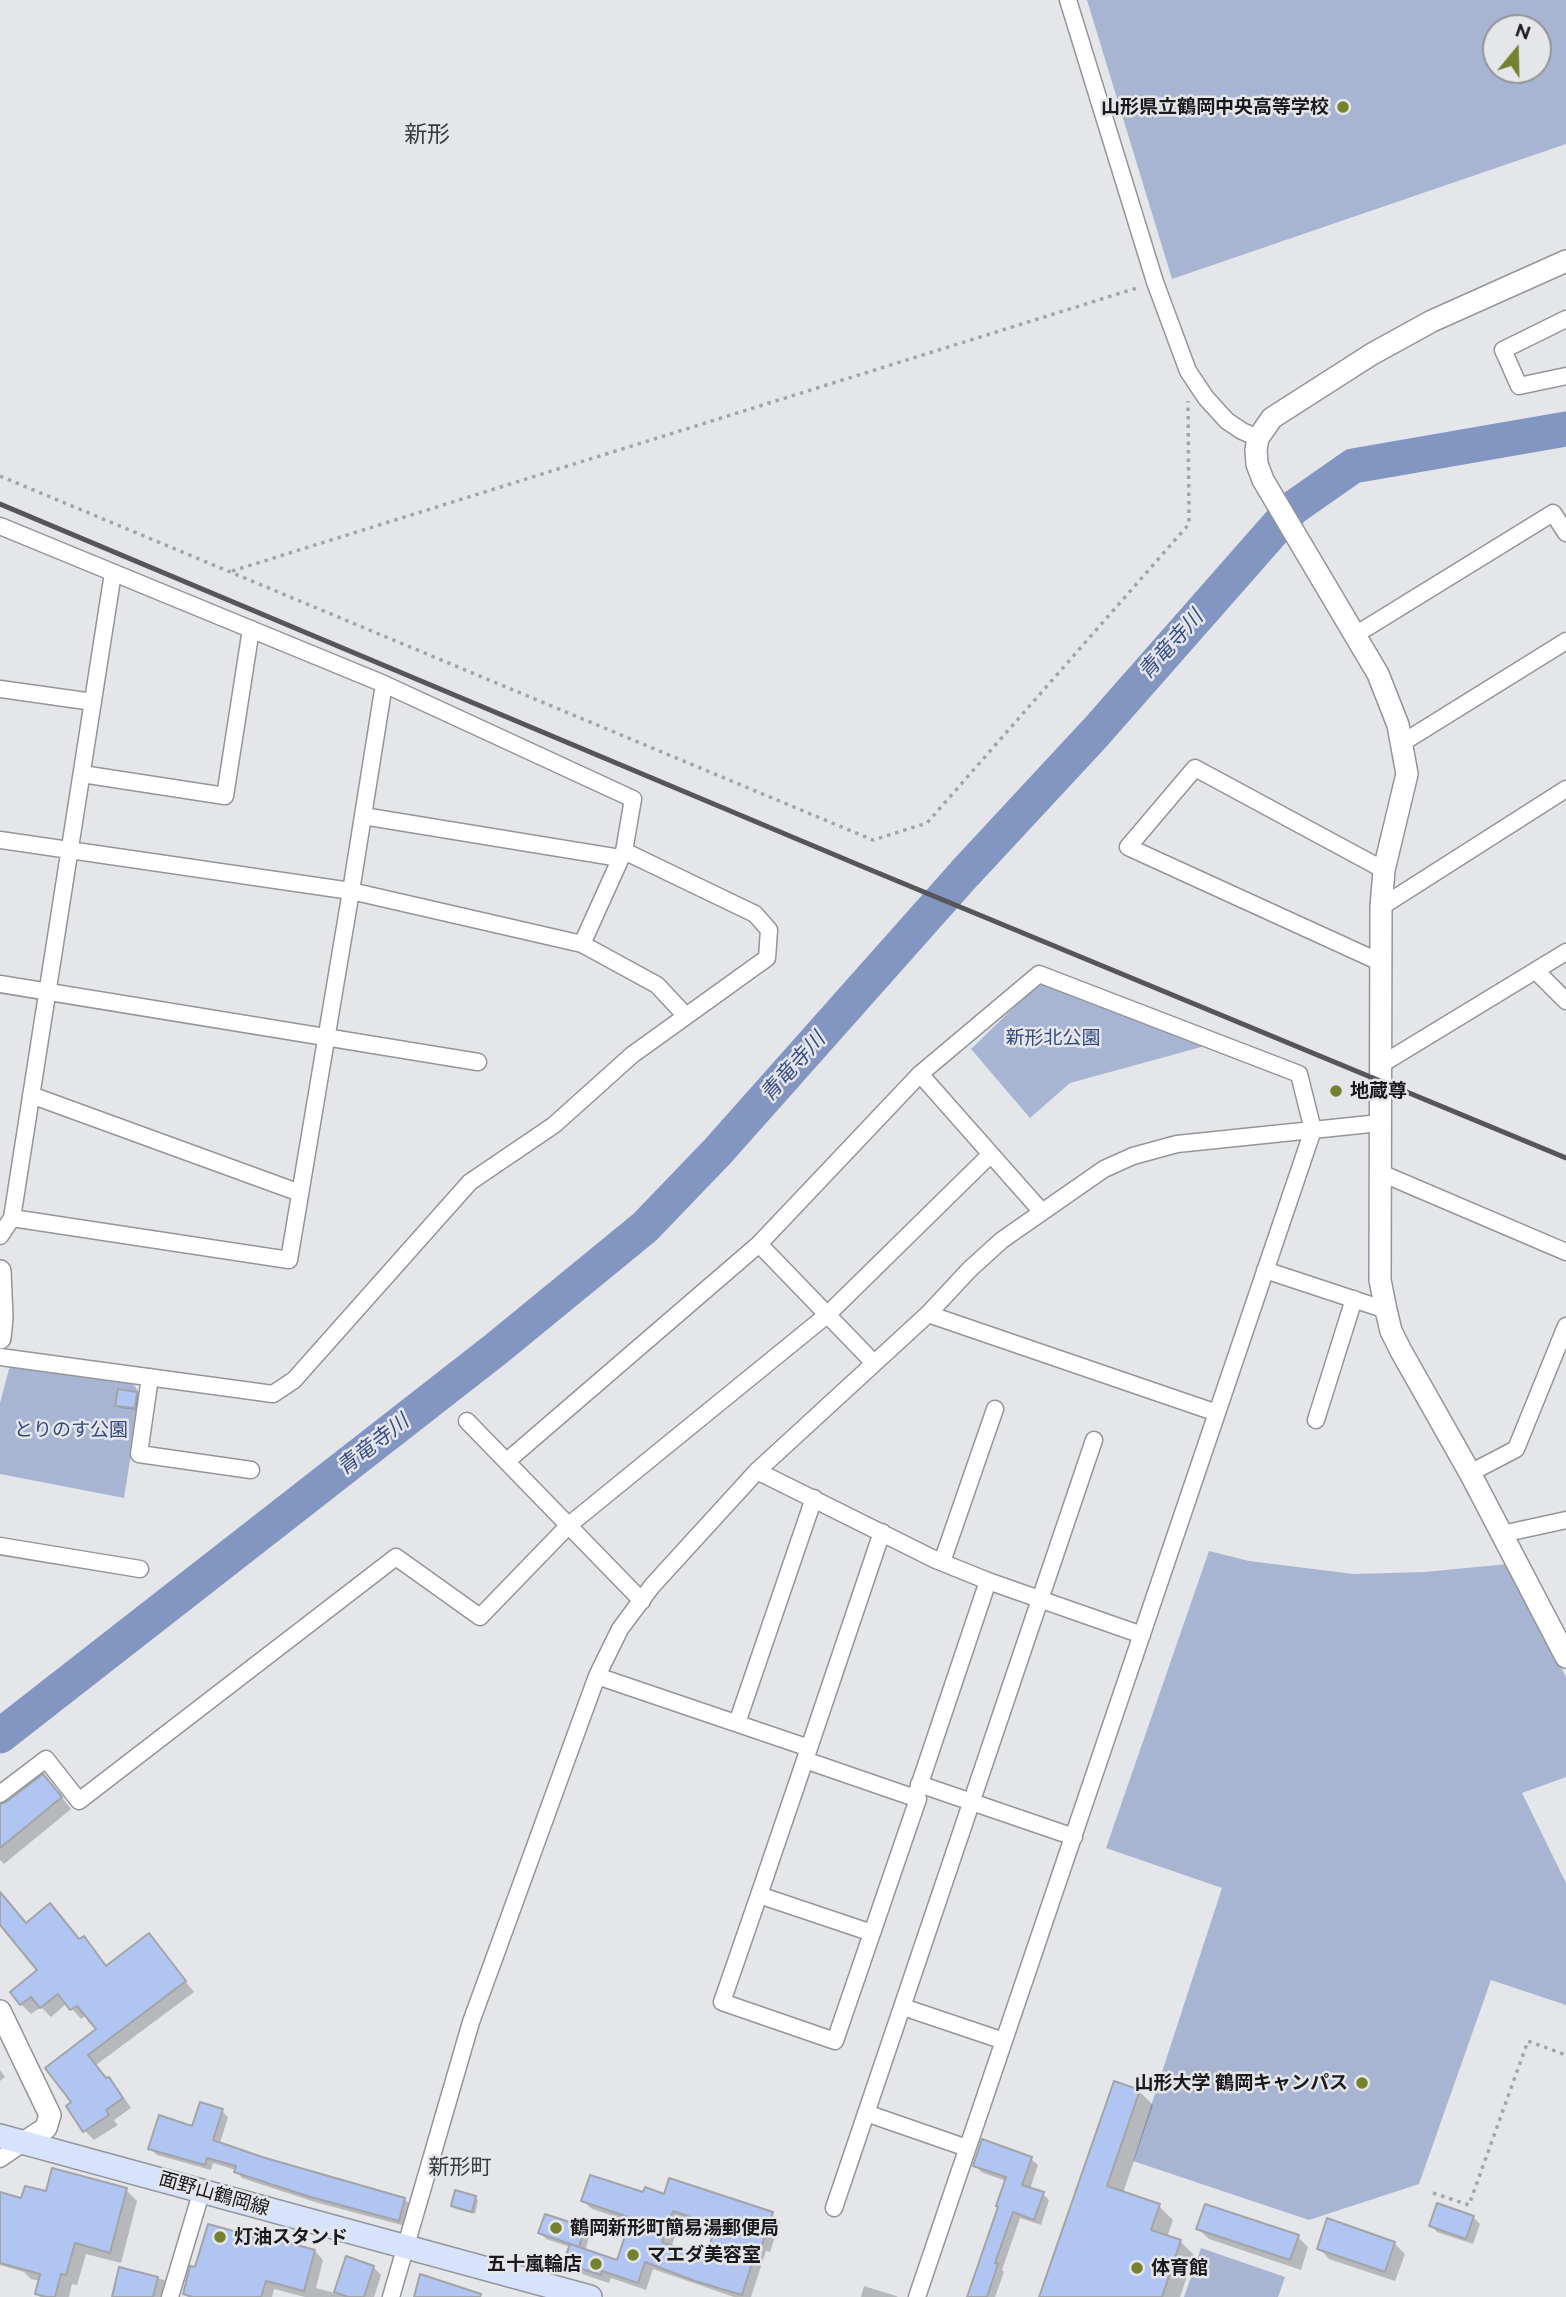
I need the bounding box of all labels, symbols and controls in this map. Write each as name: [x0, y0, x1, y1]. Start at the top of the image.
north arrow: [1482, 14, 1552, 84]
text: N: [1513, 18, 1534, 44]
place label: 山形県立鶴岡中央高等学校: [1101, 96, 1329, 118]
marker: 山形県立鶴岡中央高等学校: [1335, 99, 1351, 115]
district label: 新形: [404, 121, 450, 149]
water label: 青竜寺川: [1134, 605, 1208, 685]
water label: 青竜寺川: [756, 1027, 830, 1107]
park label: 新形北公園: [1006, 1027, 1100, 1049]
place label: 地蔵尊: [1350, 1080, 1407, 1102]
marker: 地蔵尊: [1328, 1083, 1344, 1099]
water label: 青竜寺川: [332, 1409, 414, 1481]
park label: とりのす公園: [14, 1419, 128, 1441]
place label: 山形大学 鶴岡キャンパス: [1134, 2072, 1348, 2094]
marker: 山形大学 鶴岡キャンパス: [1354, 2075, 1370, 2091]
district label: 新形町: [429, 2155, 491, 2181]
street label: 面野山鶴岡線: [156, 2167, 272, 2221]
place label: 鶴岡新形町簡易湯郵便局: [570, 2217, 779, 2239]
marker: 鶴岡新形町簡易湯郵便局: [548, 2220, 564, 2236]
place label: 灯油スタンド: [234, 2226, 348, 2248]
marker: 灯油スタンド: [212, 2229, 228, 2245]
place label: マエダ美容室: [647, 2244, 761, 2266]
marker: マエダ美容室: [625, 2247, 641, 2263]
place label: 五十嵐輪店: [487, 2253, 582, 2275]
marker: 五十嵐輪店: [588, 2256, 604, 2272]
place label: 体育館: [1151, 2257, 1208, 2279]
marker: 体育館: [1129, 2260, 1145, 2276]

